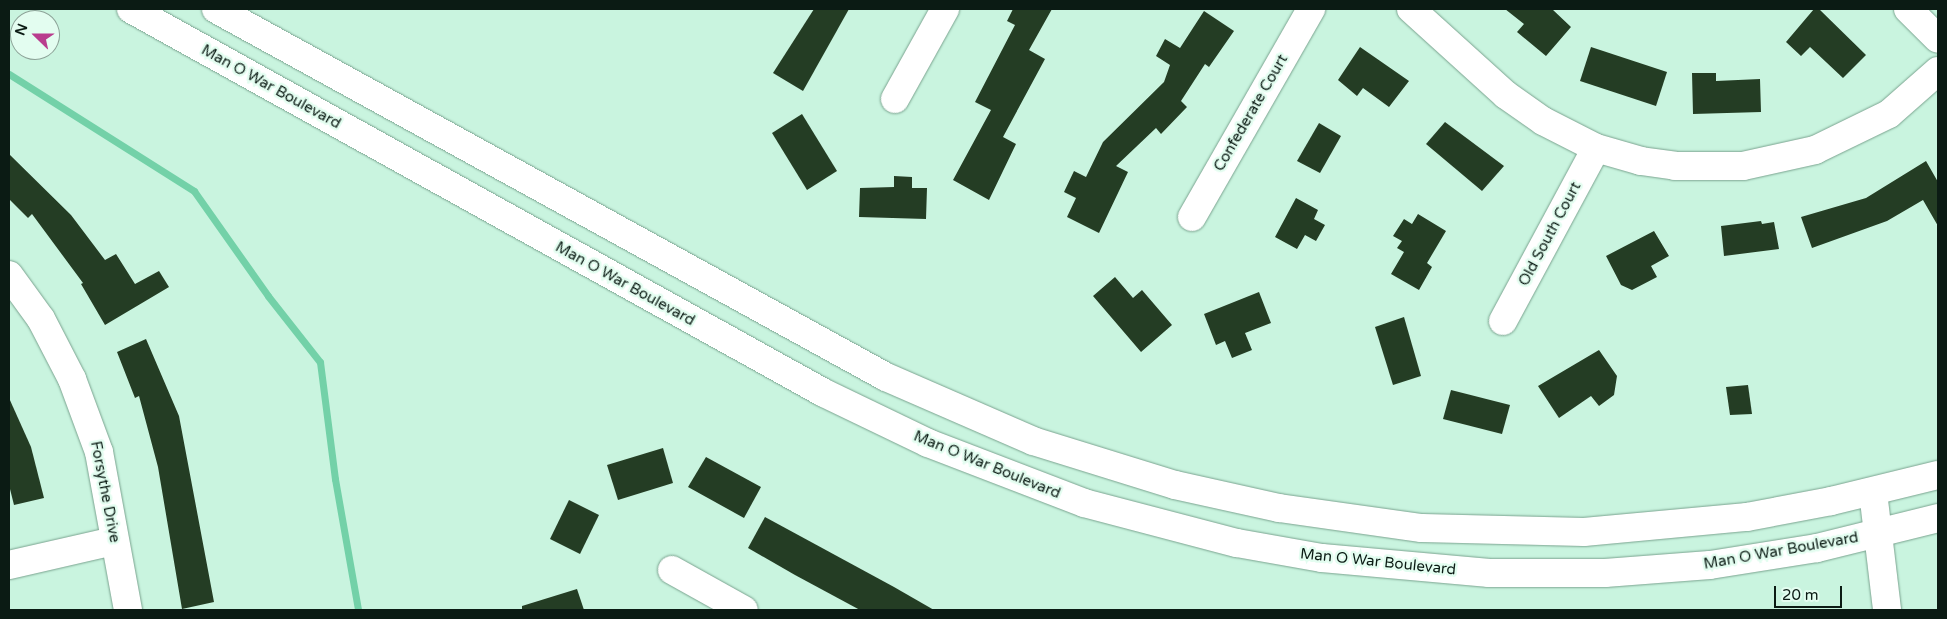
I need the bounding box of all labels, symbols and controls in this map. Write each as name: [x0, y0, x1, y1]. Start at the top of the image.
north arrow: [10, 10, 60, 60]
text: N: [12, 21, 32, 38]
street label: Man O War Boulevard: [198, 41, 344, 133]
street label: Confederate Court: [1210, 51, 1292, 175]
street label: Old South Court: [1515, 179, 1585, 289]
street label: Man O War Boulevard: [552, 238, 698, 330]
street label: Man O War Boulevard: [911, 427, 1063, 503]
street label: Forsythe Drive: [86, 440, 124, 544]
street label: Man O War Boulevard: [1702, 529, 1860, 573]
street label: Man O War Boulevard: [1299, 545, 1457, 579]
scale bar: [1777, 576, 1844, 608]
text: 20 m: [1782, 586, 1819, 604]

